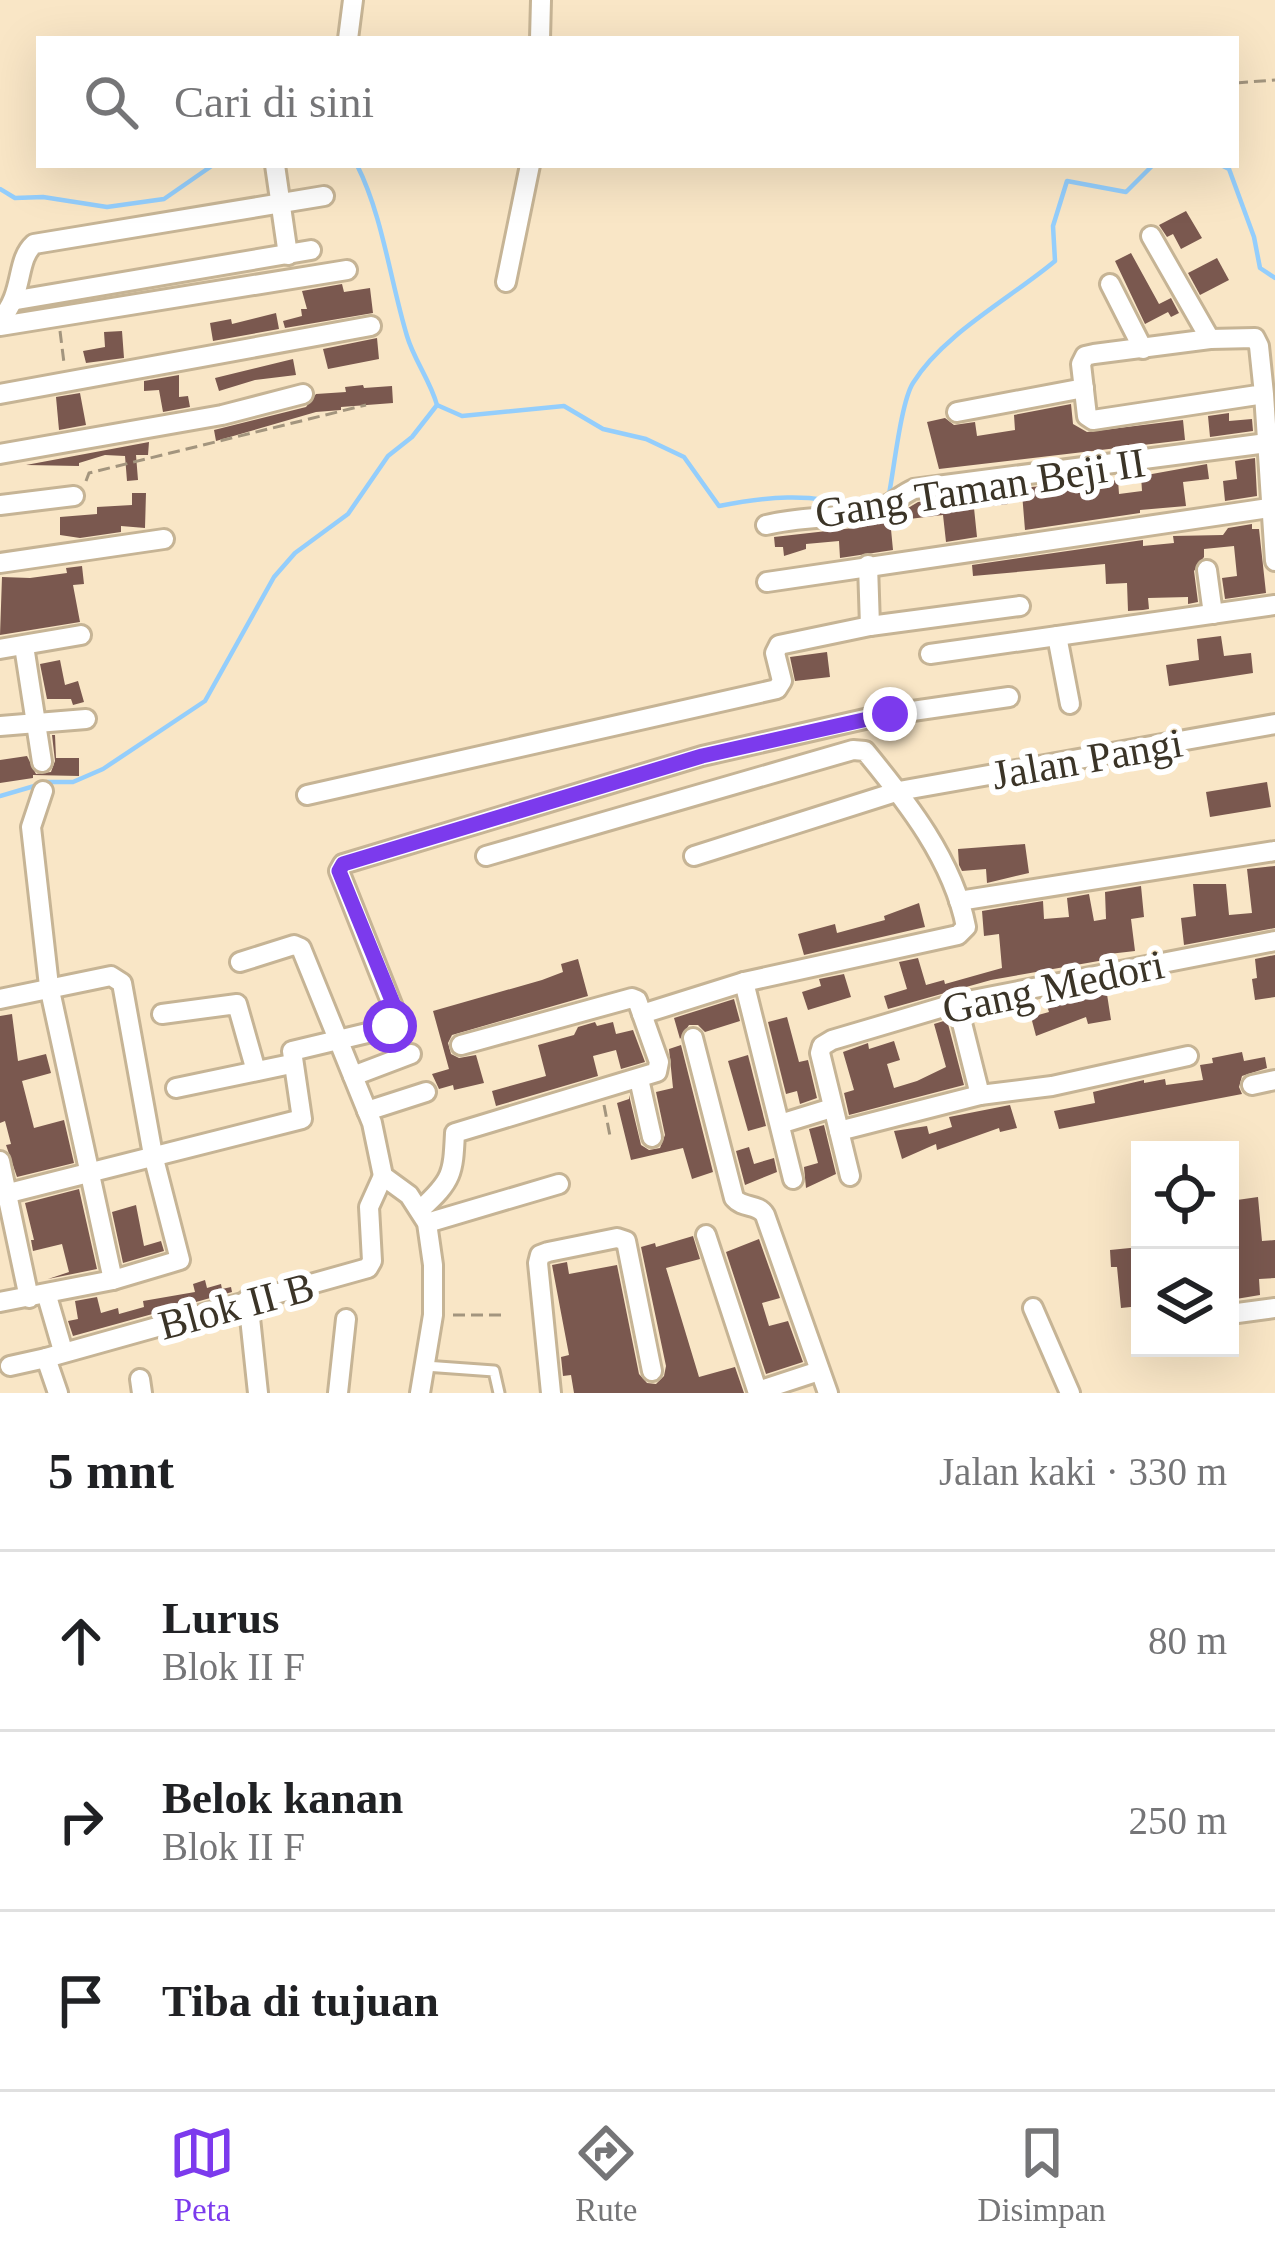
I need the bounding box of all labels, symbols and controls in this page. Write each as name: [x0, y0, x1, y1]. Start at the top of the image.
search box: [36, 36, 1239, 168]
icon: search: [78, 69, 144, 135]
text: Cari di sini: [174, 77, 374, 127]
street label: Gang Taman Beji II: [812, 439, 1148, 537]
route end: [863, 687, 917, 741]
street label: Jalan Pangi: [988, 720, 1186, 798]
street label: Gang Medori: [938, 941, 1168, 1033]
route start: [363, 999, 417, 1053]
map controls: [1131, 1141, 1239, 1357]
button: locate: [1131, 1141, 1239, 1249]
button: layers: [1131, 1249, 1239, 1357]
street label: Blok II B: [154, 1263, 319, 1349]
text: 5 mnt: [48, 1443, 174, 1499]
text: Jalan kaki · 330 m: [939, 1450, 1227, 1493]
text: Lurus: [162, 1593, 280, 1643]
icon: ahead: [48, 1608, 114, 1674]
text: 80 m: [1148, 1619, 1227, 1662]
text: Blok II F: [162, 1645, 305, 1688]
text: Belok kanan: [162, 1773, 403, 1823]
icon: right: [48, 1788, 114, 1854]
text: 250 m: [1128, 1799, 1227, 1842]
text: Blok II F: [162, 1825, 305, 1868]
icon: arrive: [48, 1968, 114, 2034]
text: Tiba di tujuan: [162, 1976, 439, 2026]
tab: Peta: [169, 2120, 235, 2229]
tab: Rute: [573, 2120, 639, 2229]
tab: Disimpan: [978, 2120, 1106, 2229]

